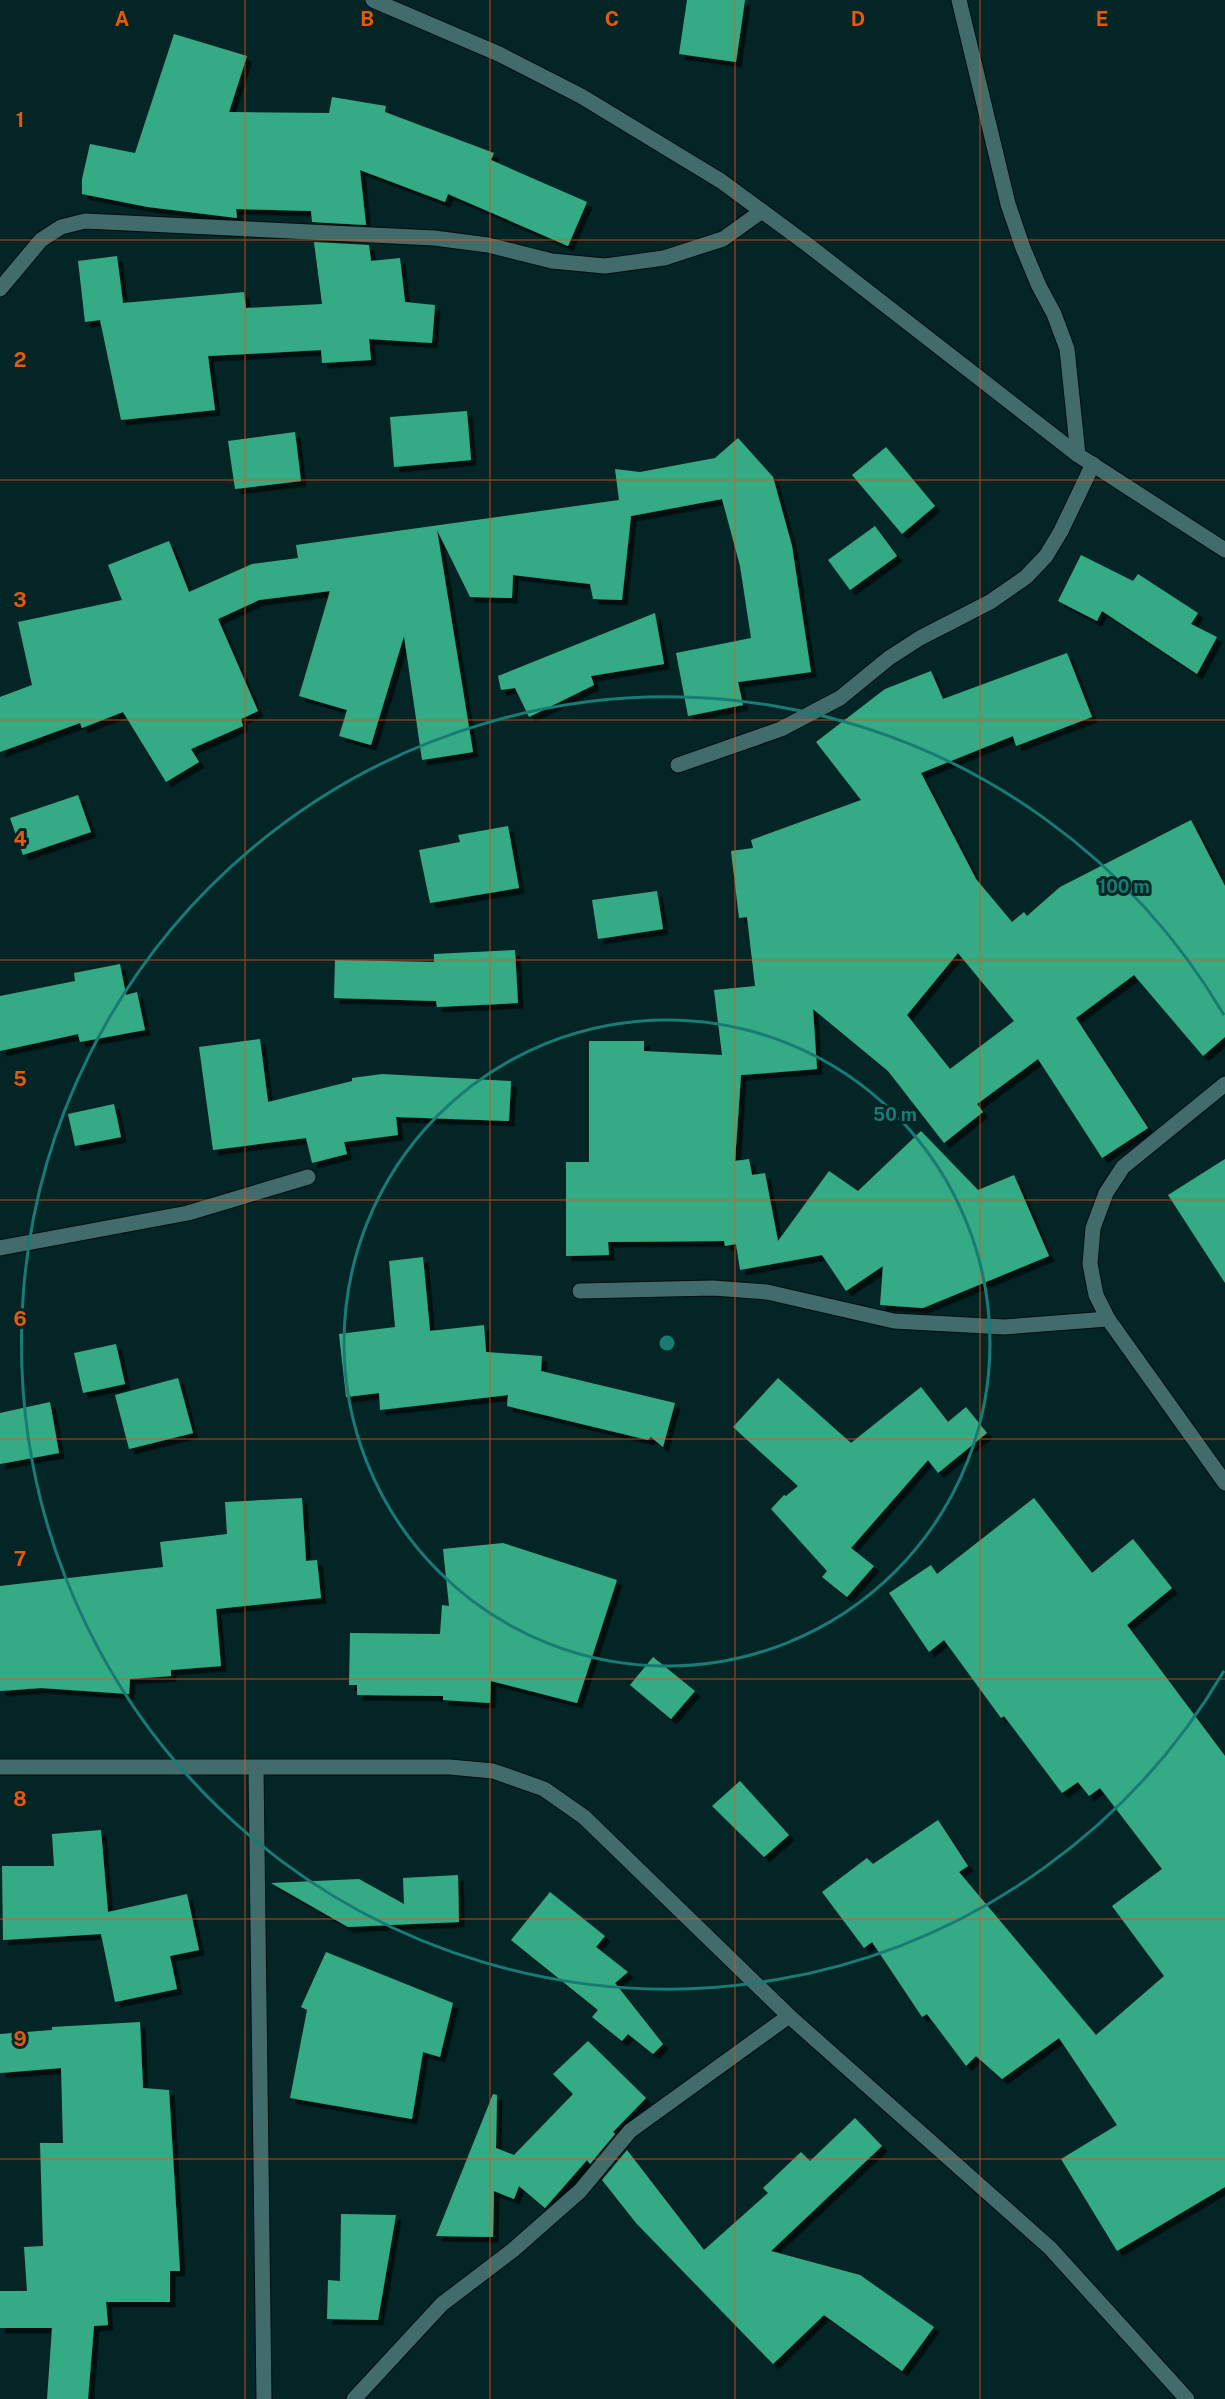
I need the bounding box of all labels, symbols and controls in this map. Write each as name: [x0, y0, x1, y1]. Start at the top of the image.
text: A: [115, 7, 129, 31]
text: B: [360, 7, 374, 31]
text: C: [605, 7, 619, 31]
text: D: [851, 7, 865, 31]
text: E: [1096, 7, 1108, 31]
text: 1: [16, 108, 24, 132]
text: 2: [14, 348, 26, 372]
text: 3: [13, 588, 27, 612]
text: 4: [13, 827, 27, 851]
text: 100 m: [1098, 876, 1150, 897]
text: 5: [13, 1067, 27, 1091]
text: 50 m: [873, 1104, 917, 1125]
text: 6: [13, 1307, 27, 1331]
centre of rings: [657, 1333, 677, 1353]
text: 7: [14, 1547, 26, 1571]
text: 8: [13, 1787, 27, 1811]
text: 9: [13, 2027, 27, 2051]

